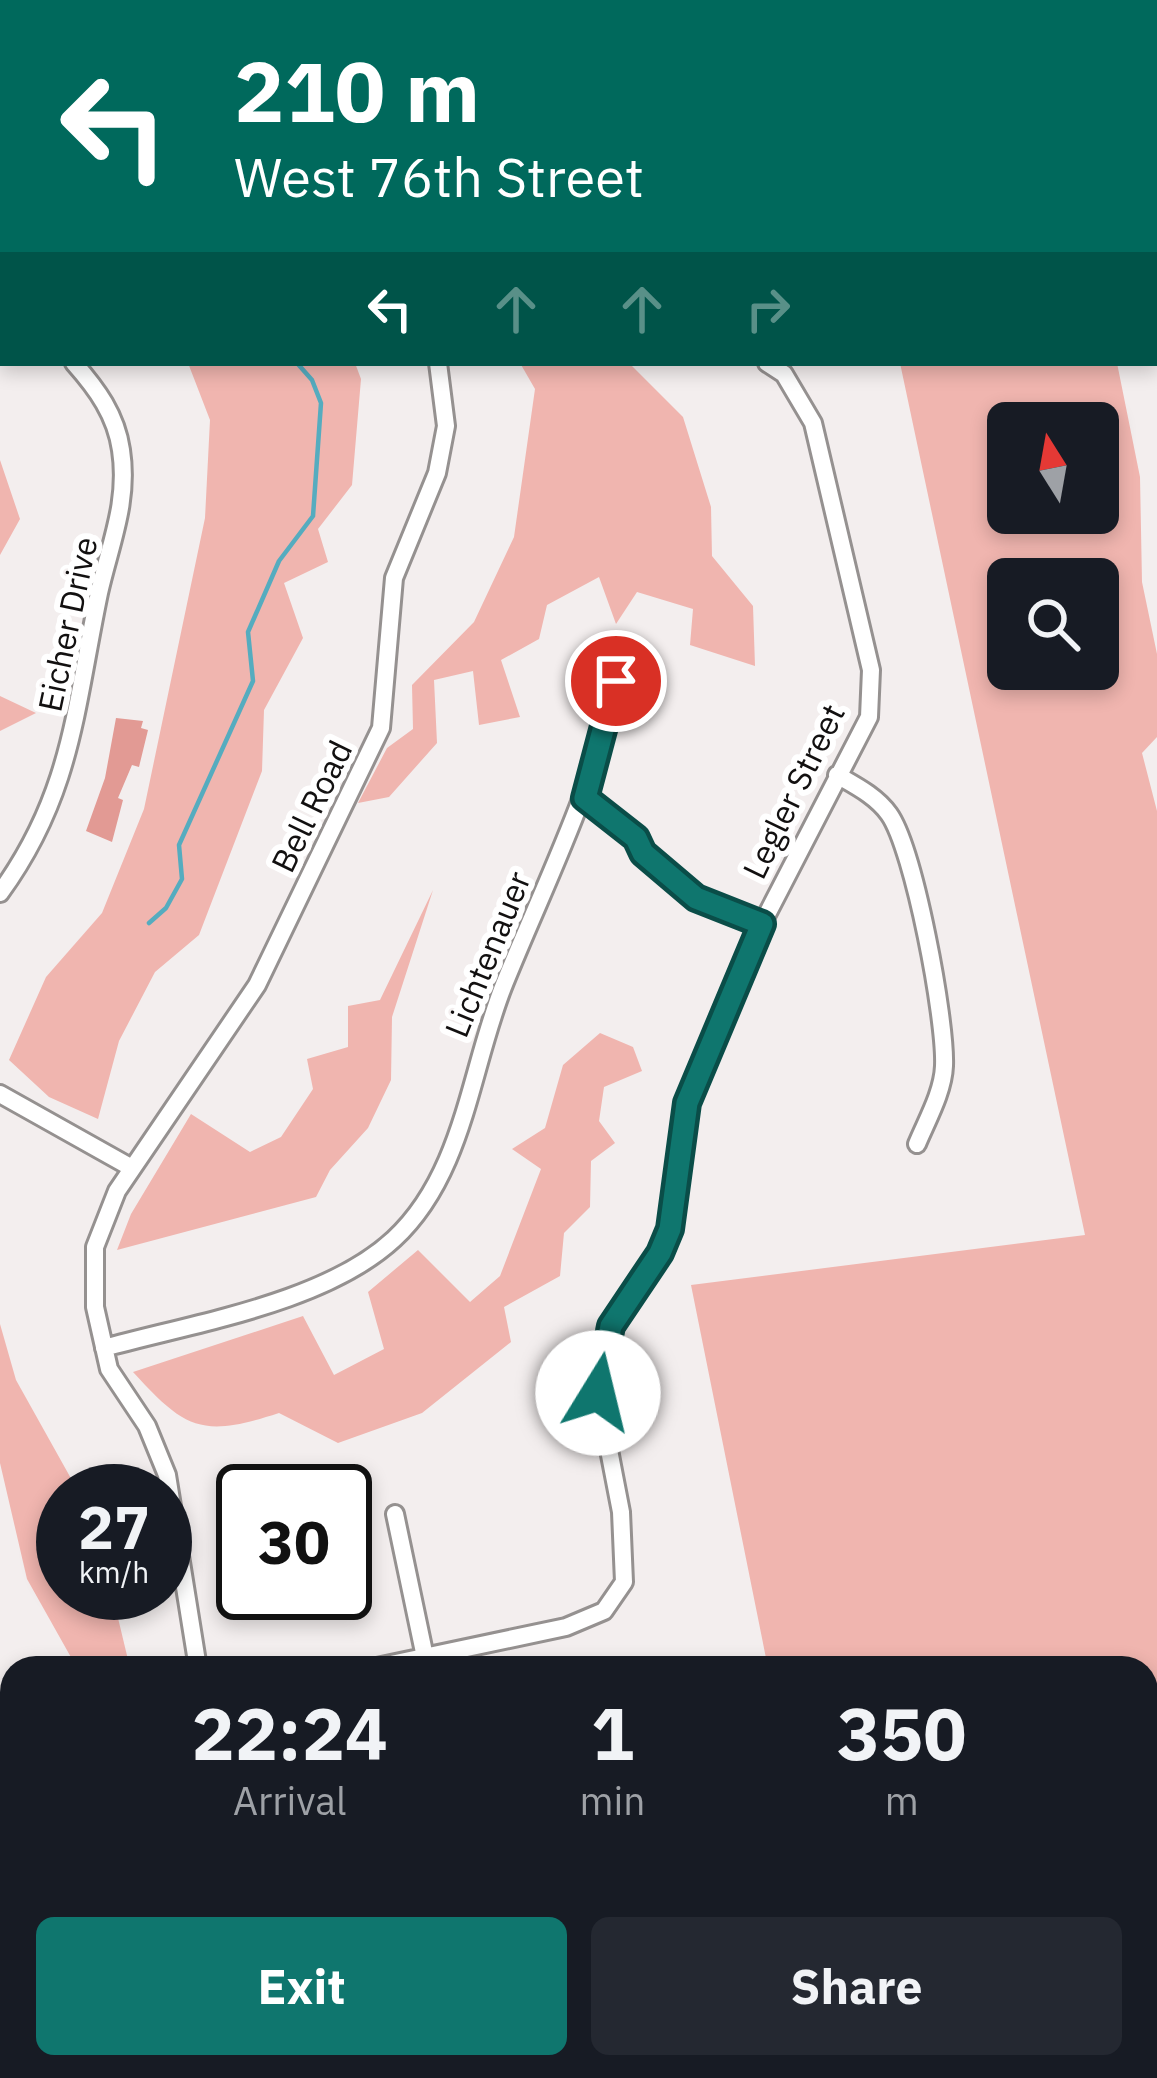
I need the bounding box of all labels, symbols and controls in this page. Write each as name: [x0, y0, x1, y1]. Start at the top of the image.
text: 210 m: [234, 36, 480, 145]
icon: left: [36, 48, 192, 204]
text: West 76th Street: [234, 142, 644, 212]
icon: left: [357, 276, 423, 342]
icon: ahead: [483, 276, 549, 342]
icon: ahead: [609, 276, 675, 342]
icon: right: [735, 276, 801, 342]
north arrow: [987, 402, 1119, 534]
map controls: [987, 402, 1119, 690]
street label: Eicher Drive: [28, 533, 106, 715]
button: search: [987, 558, 1119, 690]
pin: [565, 630, 667, 732]
icon: arrive: [583, 648, 649, 714]
street label: Legler Street: [732, 697, 854, 885]
street label: Bell Road: [261, 733, 361, 879]
street label: Lichtenauer: [434, 865, 540, 1043]
position arrow: [535, 1330, 661, 1456]
speed limit sign: 30: [216, 1464, 372, 1620]
text: 27: [78, 1487, 150, 1566]
text: km/h: [79, 1552, 149, 1591]
text: 22:24: [191, 1686, 388, 1780]
text: 1: [591, 1686, 634, 1780]
text: 350: [837, 1686, 967, 1780]
text: Arrival: [233, 1775, 347, 1826]
text: min: [580, 1775, 645, 1826]
text: m: [885, 1775, 919, 1826]
button: Exit: [36, 1917, 567, 2055]
button: Share: [591, 1917, 1122, 2055]

